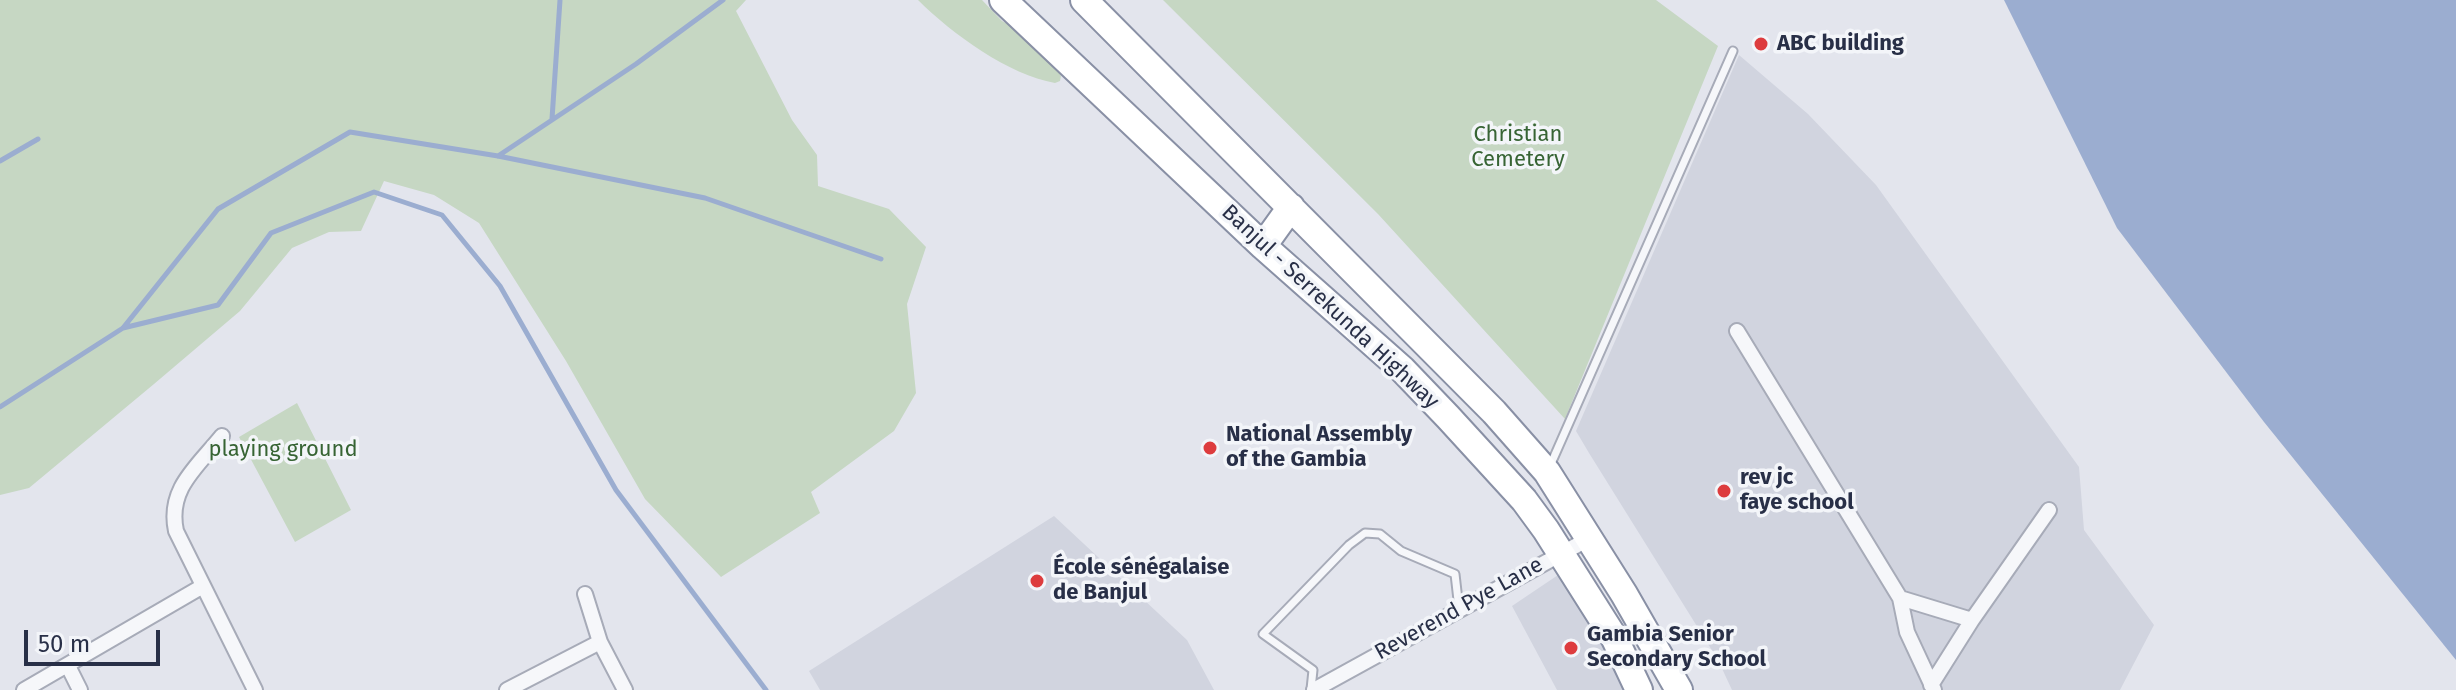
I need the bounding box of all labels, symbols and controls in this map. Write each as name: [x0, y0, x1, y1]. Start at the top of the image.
place label: ABC building: [1777, 31, 1904, 57]
marker: ABC building: [1752, 35, 1770, 53]
park label: Christian Cemetery: [1471, 122, 1565, 174]
street label: Banjul - Serrekunda Highway: [1216, 199, 1444, 415]
place label: National Assembly of the Gambia: [1226, 422, 1412, 474]
park label: playing ground: [208, 437, 358, 463]
marker: National Assembly of the Gambia: [1201, 439, 1219, 457]
place label: rev jc faye school: [1740, 465, 1854, 516]
marker: rev jc faye school: [1715, 482, 1733, 500]
street label: Reverend Pye Lane: [1370, 552, 1548, 666]
place label: École sénégalaise de Banjul: [1053, 555, 1229, 606]
marker: École sénégalaise de Banjul: [1028, 572, 1046, 590]
scale bar: [28, 614, 164, 664]
place label: Gambia Senior Secondary School: [1587, 622, 1766, 674]
text: 50 m: [38, 630, 90, 658]
marker: Gambia Senior Secondary School: [1562, 639, 1580, 657]

